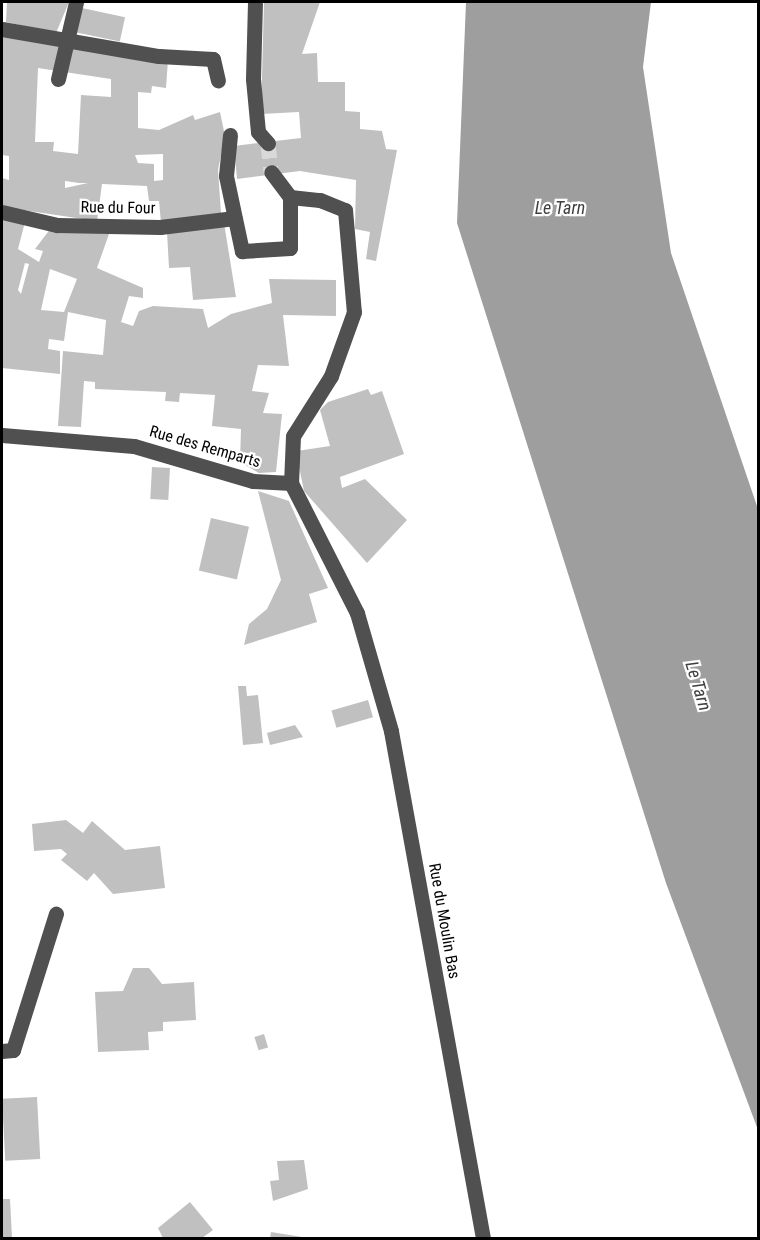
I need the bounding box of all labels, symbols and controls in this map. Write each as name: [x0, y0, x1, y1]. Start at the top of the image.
water label: Le Tarn: [535, 197, 585, 219]
street label: Rue du Four: [80, 198, 156, 218]
street label: Rue des Remparts: [147, 422, 263, 472]
water label: Le Tarn: [680, 659, 716, 713]
street label: Rue du Moulin Bas: [424, 862, 464, 980]

